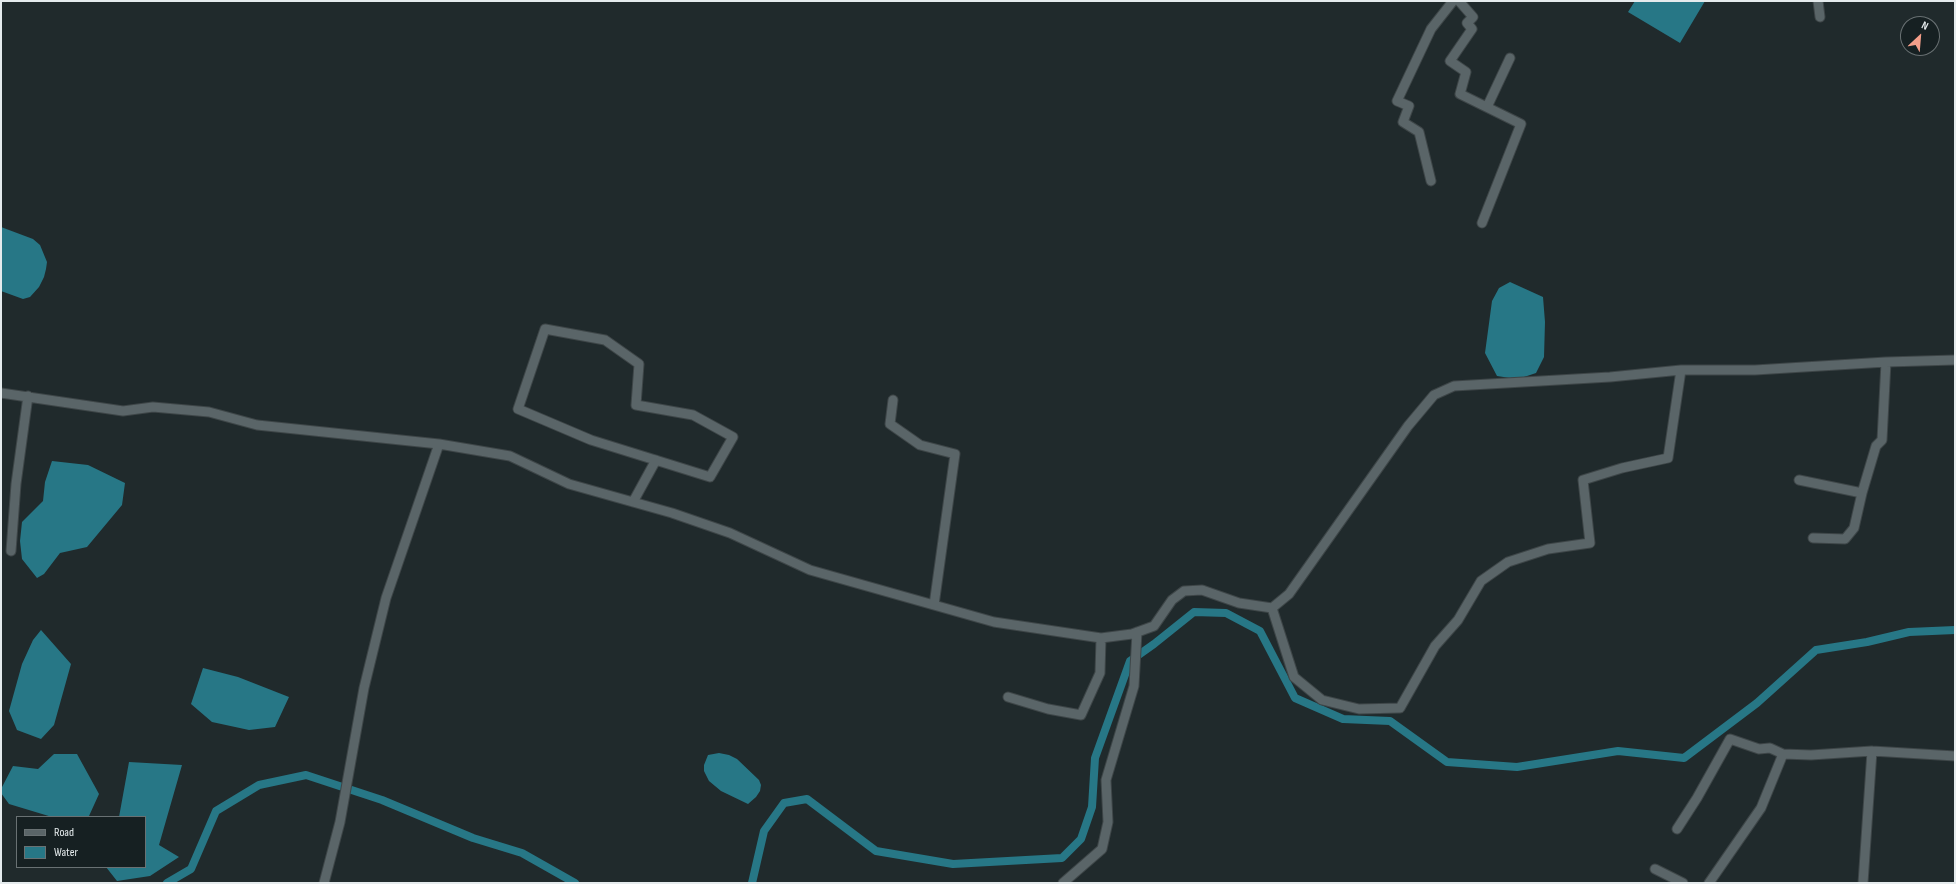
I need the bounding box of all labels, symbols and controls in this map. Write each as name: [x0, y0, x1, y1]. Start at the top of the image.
north arrow: [1900, 16, 1940, 56]
text: N: [1920, 19, 1931, 33]
legend: [16, 816, 146, 868]
text: Road: [54, 825, 74, 840]
text: Water: [54, 845, 78, 860]

